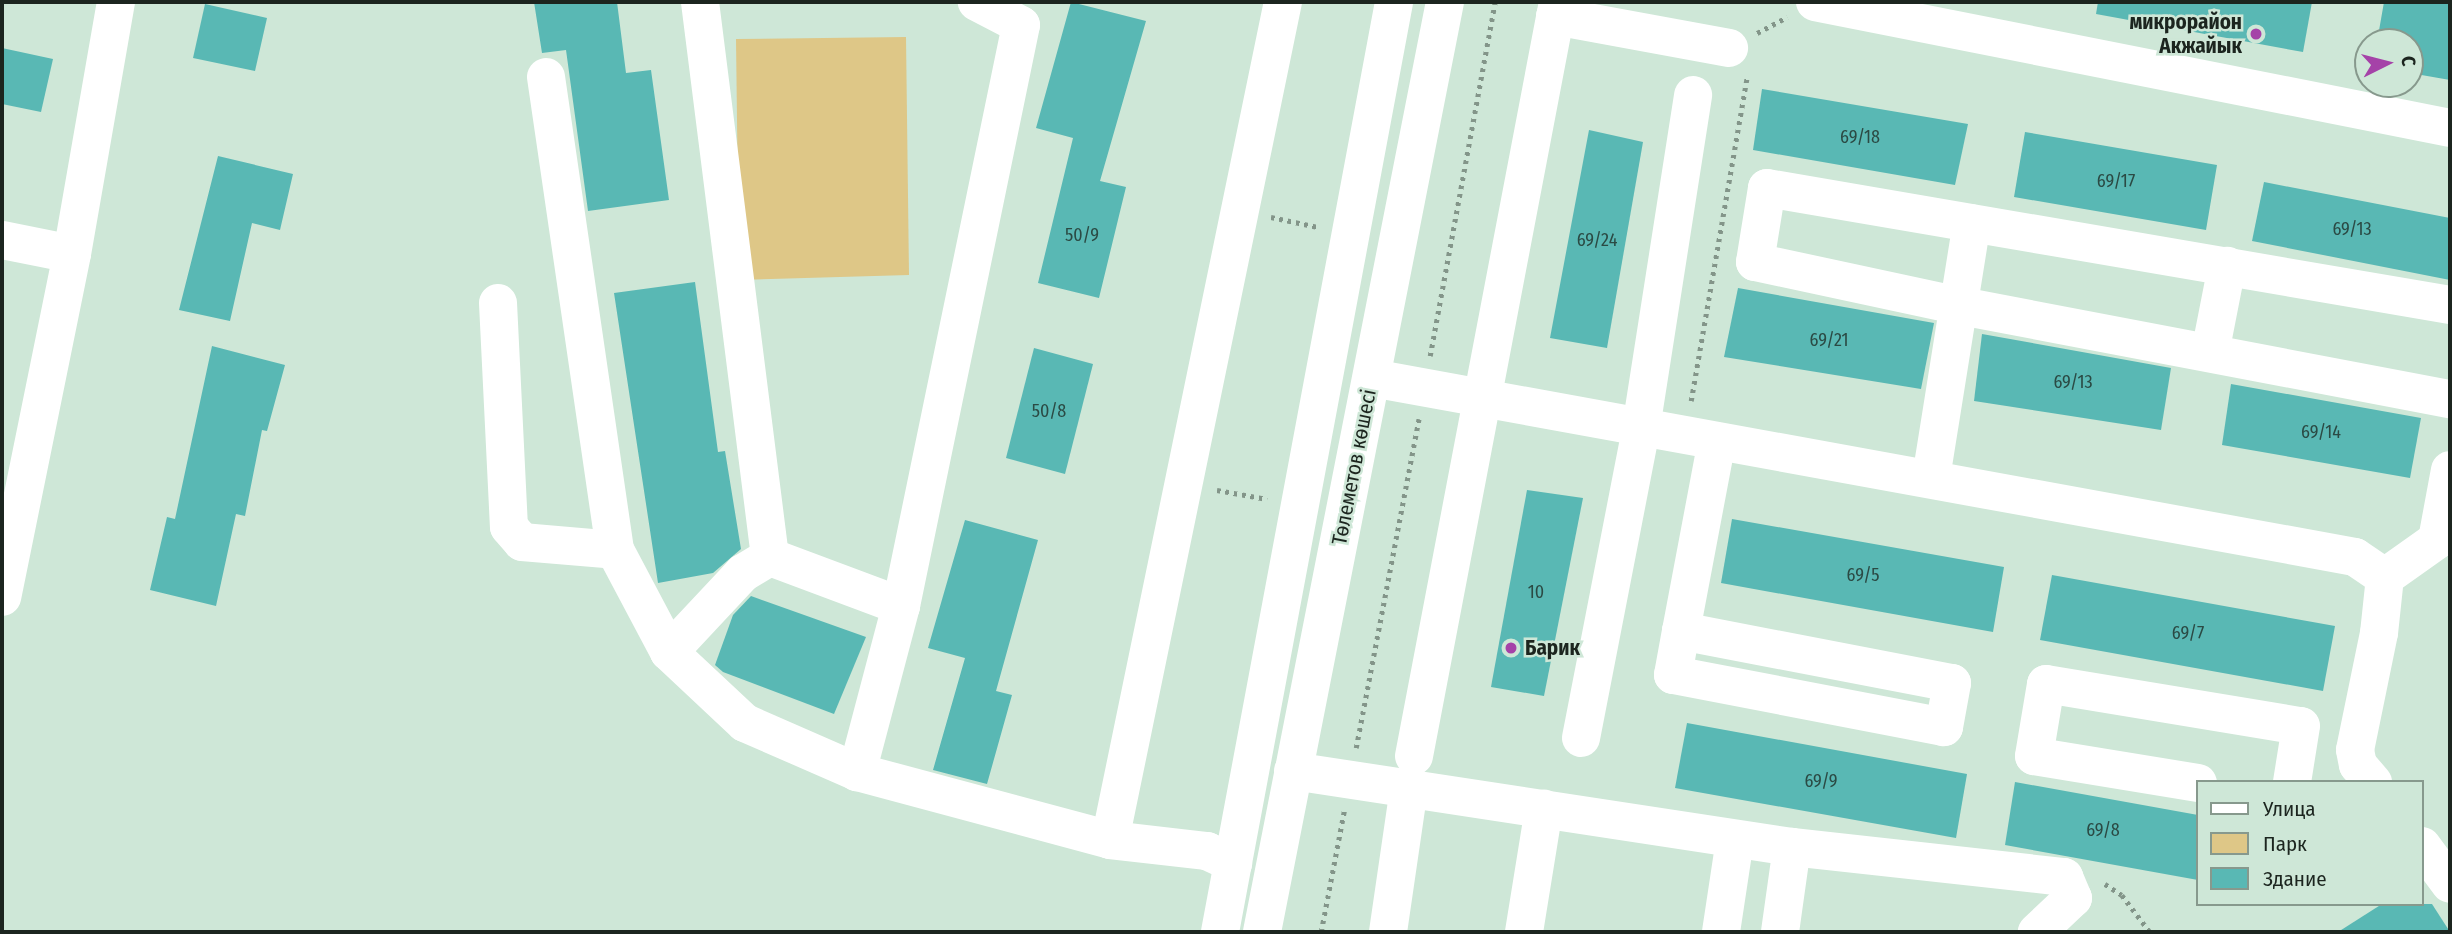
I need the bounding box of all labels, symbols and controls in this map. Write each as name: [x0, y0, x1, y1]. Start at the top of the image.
place label: микрорайон Акжайык: [2129, 9, 2242, 59]
marker: микрорайон Акжайык: [2248, 26, 2264, 42]
north arrow: [2354, 28, 2424, 98]
text: С: [2396, 55, 2420, 67]
house number: 69/18: [1840, 126, 1880, 148]
house number: 69/17: [2097, 170, 2135, 192]
house number: 69/13: [2332, 218, 2372, 240]
house number: 50/9: [1065, 224, 1099, 246]
house number: 69/24: [1577, 229, 1617, 251]
house number: 69/21: [1810, 329, 1848, 351]
house number: 69/13: [2053, 371, 2093, 393]
street label: Төлеметов көшесі: [1327, 387, 1381, 547]
house number: 50/8: [1032, 400, 1066, 422]
house number: 69/14: [2301, 421, 2341, 443]
house number: 69/5: [1846, 564, 1880, 586]
house number: 10: [1528, 581, 1544, 603]
house number: 69/7: [2172, 622, 2204, 644]
place label: Барик: [1525, 635, 1580, 661]
marker: Барик: [1503, 640, 1519, 656]
house number: 69/9: [1804, 770, 1838, 792]
legend: [2196, 780, 2424, 906]
text: Улица: [2263, 796, 2316, 822]
house number: 69/8: [2086, 819, 2120, 841]
text: Парк: [2263, 831, 2307, 857]
text: Здание: [2263, 866, 2327, 892]

